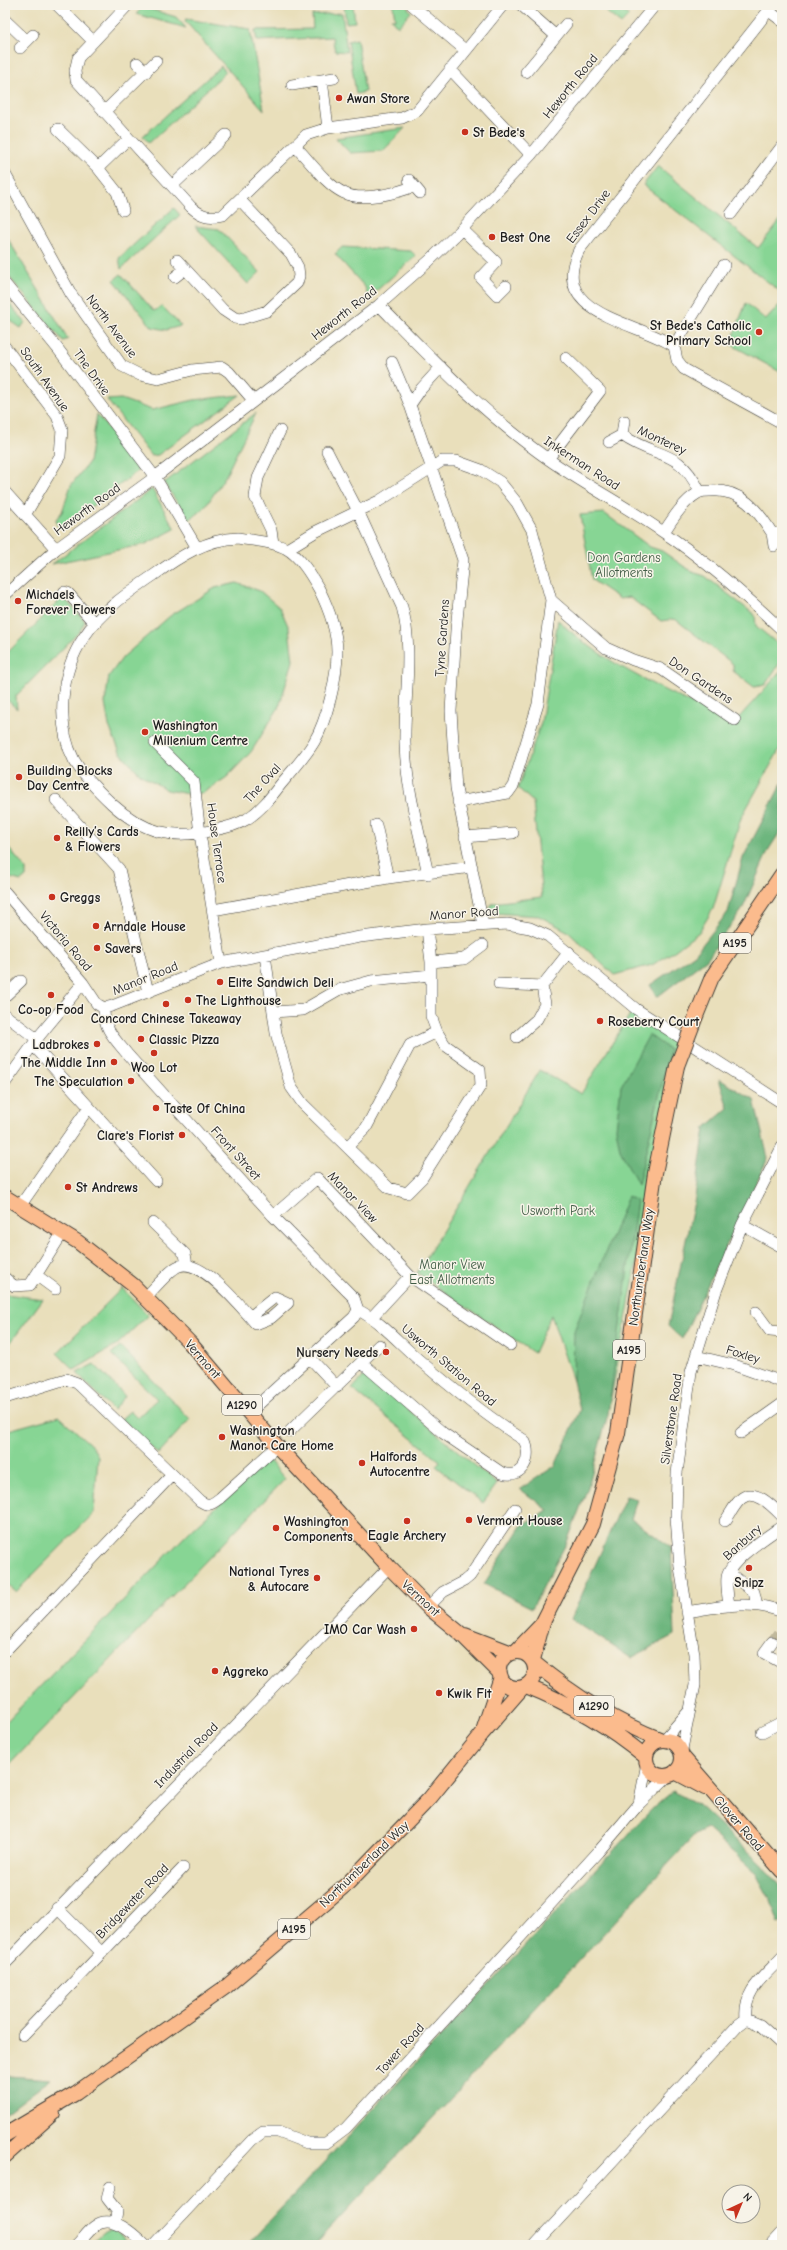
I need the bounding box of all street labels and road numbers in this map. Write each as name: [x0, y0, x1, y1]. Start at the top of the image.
street label: Heworth Road: [539, 51, 601, 121]
street label: Essex Drive: [563, 186, 613, 246]
street label: Heworth Road: [308, 283, 380, 343]
street label: North Avenue: [83, 291, 141, 361]
street label: South Avenue: [17, 344, 73, 415]
street label: The Drive: [70, 346, 114, 398]
street label: Monterey: [635, 422, 689, 458]
street label: Inkerman Road: [541, 433, 623, 493]
street label: Heworth Road: [51, 480, 123, 538]
street label: Tyne Gardens: [432, 599, 452, 677]
street label: Don Gardens: [666, 653, 736, 707]
street label: The Oval: [240, 760, 284, 806]
street label: House Terrace: [204, 802, 230, 885]
street label: Manor Road: [429, 903, 499, 923]
street label: Victoria Road: [37, 908, 95, 974]
road number: A195: [719, 933, 751, 953]
street label: Manor Road: [110, 958, 180, 998]
street label: Front Street: [208, 1123, 265, 1184]
street label: Manor View: [325, 1168, 381, 1226]
street label: Northumberland Way: [625, 1207, 657, 1327]
street label: Usworth Station Road: [398, 1321, 500, 1409]
street label: Vermont: [182, 1337, 225, 1382]
road number: A195: [613, 1340, 645, 1360]
street label: Foxley: [724, 1342, 762, 1366]
street label: Silverstone Road: [657, 1373, 685, 1465]
road number: A1290: [222, 1395, 262, 1415]
street label: Banbury: [720, 1521, 764, 1563]
street label: Vermont: [399, 1577, 444, 1620]
road number: A1290: [574, 1696, 614, 1716]
street label: Industrial Road: [151, 1719, 221, 1791]
street label: Glover Road: [711, 1792, 767, 1854]
street label: Northumberland Way: [316, 1817, 412, 1910]
street label: Bridgewater Road: [93, 1860, 171, 1942]
road number: A195: [278, 1919, 310, 1939]
street label: Tower Road: [373, 2020, 427, 2078]

